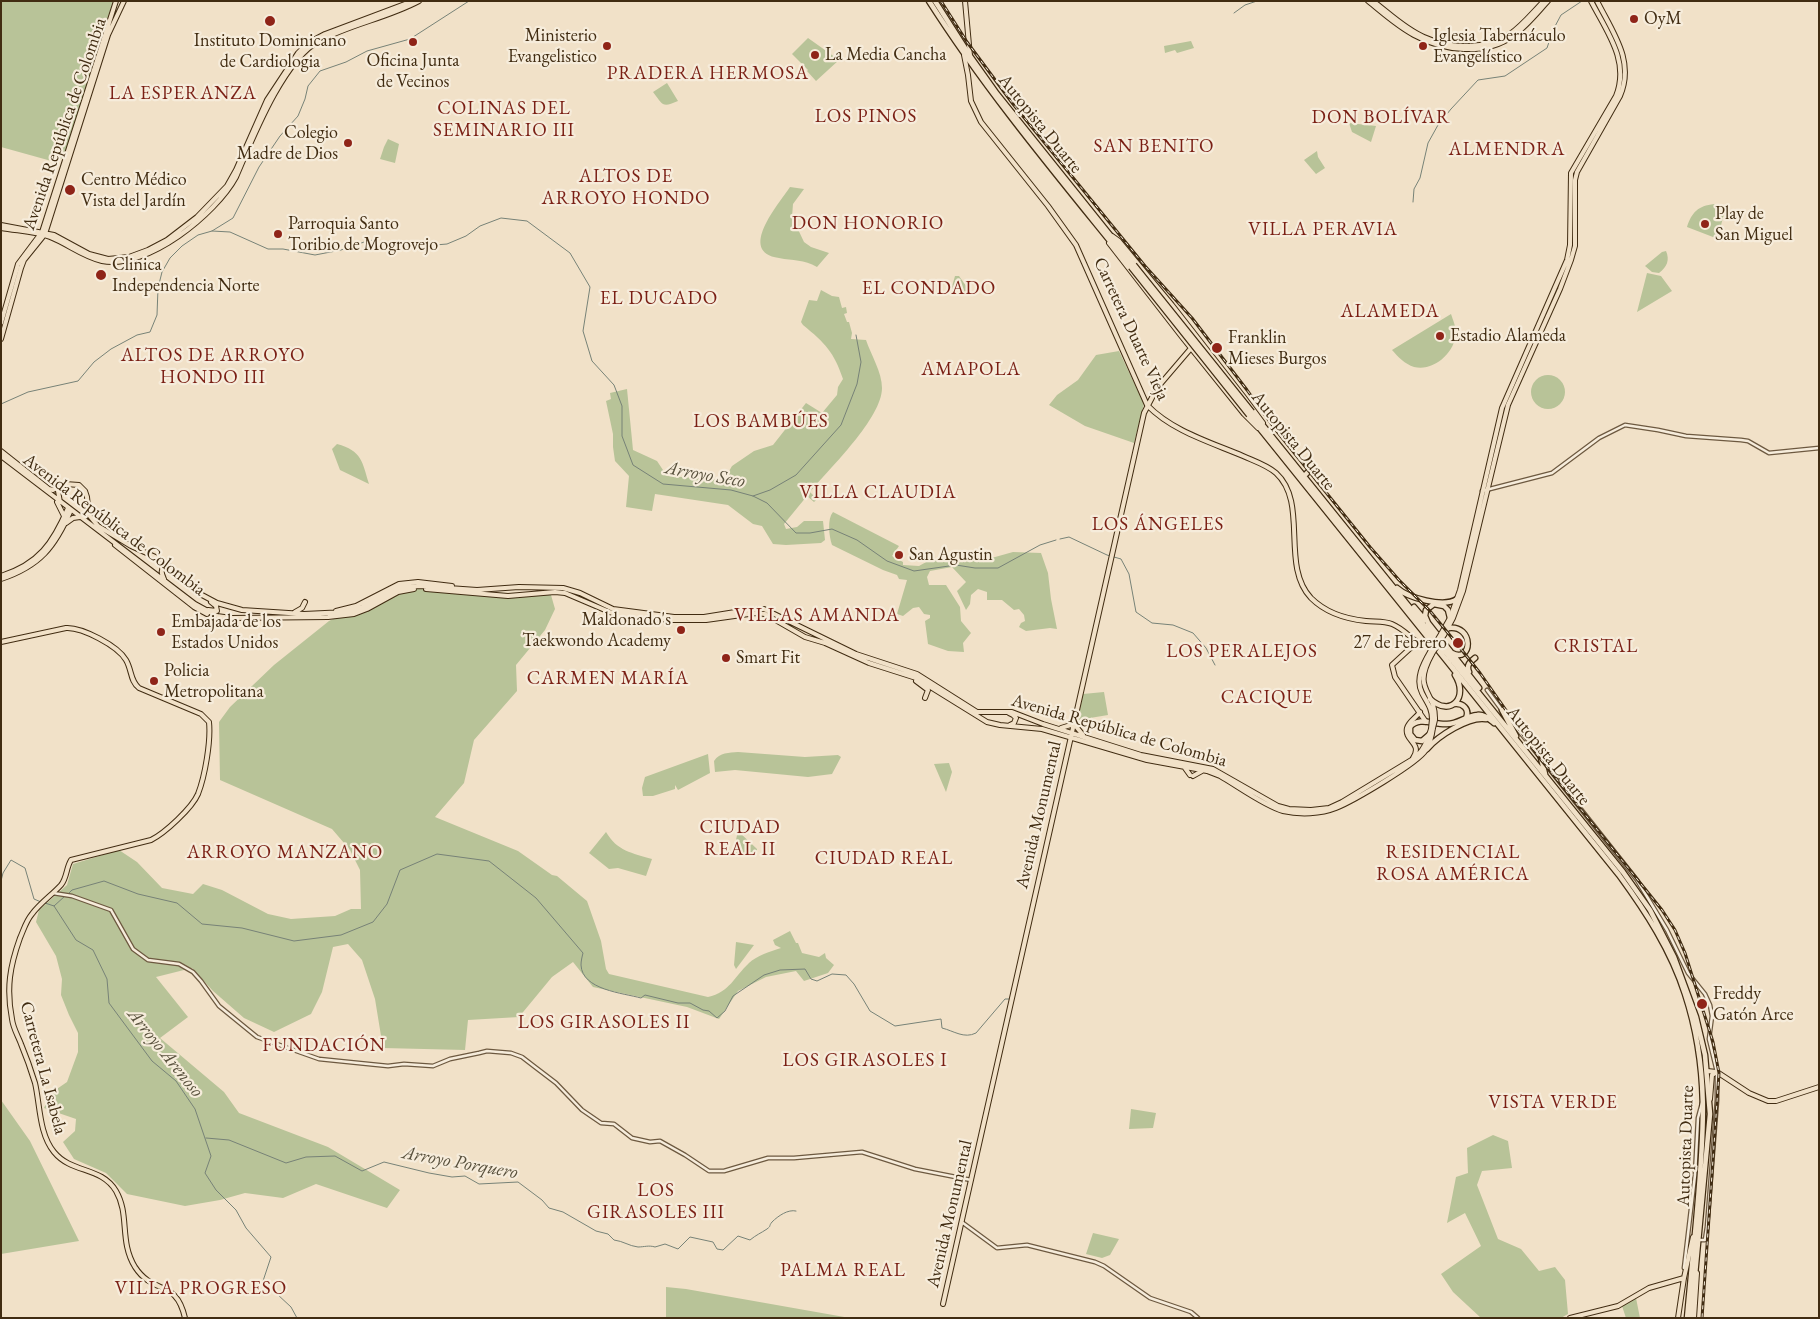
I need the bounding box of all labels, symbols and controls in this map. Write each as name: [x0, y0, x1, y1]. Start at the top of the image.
place label: OyM: [1644, 8, 1682, 30]
marker: OyM: [1628, 13, 1640, 25]
marker: Instituto Dominicano de Cardiologia: [263, 14, 277, 28]
street label: Avenida República de Colombia: [18, 15, 112, 233]
place label: Ministerio Evangelistico: [508, 25, 597, 68]
place label: Iglesia Tabernáculo Evangelístico: [1433, 25, 1566, 68]
place label: Instituto Dominicano de Cardiologia: [194, 30, 346, 72]
marker: Oficina Junta de Vecinos: [407, 36, 419, 48]
marker: Ministerio Evangelistico: [601, 40, 613, 52]
marker: Iglesia Tabernáculo Evangelístico: [1417, 40, 1429, 52]
place label: La Media Cancha: [825, 44, 947, 66]
marker: La Media Cancha: [809, 49, 821, 61]
place label: Oficina Junta de Vecinos: [366, 50, 460, 92]
district label: PRADERA HERMOSA: [605, 63, 811, 85]
street label: Autopista Duarte: [993, 70, 1087, 178]
district label: LA ESPERANZA: [108, 83, 258, 105]
district label: COLINAS DEL SEMINARIO III: [431, 98, 577, 142]
district label: LOS PINOS: [814, 106, 918, 128]
district label: DON BOLÍVAR: [1310, 107, 1452, 129]
place label: Colegio Madre de Dios: [237, 122, 338, 164]
district label: SAN BENITO: [1092, 136, 1216, 158]
marker: Colegio Madre de Dios: [342, 137, 354, 149]
district label: ALMENDRA: [1448, 139, 1566, 161]
district label: ALTOS DE ARROYO HONDO: [540, 166, 712, 210]
place label: Centro Médico Vista del Jardín: [81, 169, 187, 212]
marker: Centro Médico Vista del Jardín: [63, 183, 77, 197]
place label: Play de San Miguel: [1715, 203, 1793, 245]
place label: Parroquia Santo Toribio de Mogrovejo: [288, 213, 438, 255]
district label: DON HONORIO: [790, 213, 946, 235]
marker: Play de San Miguel: [1699, 218, 1711, 230]
district label: VILLA PERAVIA: [1247, 219, 1399, 241]
marker: Parroquia Santo Toribio de Mogrovejo: [272, 228, 284, 240]
place label: Clinica Independencia Norte: [112, 254, 260, 296]
street label: Carretera Duarte Vieja: [1088, 254, 1174, 404]
marker: Clinica Independencia Norte: [94, 268, 108, 282]
district label: EL CONDADO: [861, 278, 997, 300]
district label: EL DUCADO: [599, 288, 719, 310]
district label: ALAMEDA: [1340, 301, 1440, 323]
place label: Estadio Alameda: [1450, 325, 1566, 347]
place label: Franklin Mieses Burgos: [1228, 327, 1327, 369]
marker: Estadio Alameda: [1434, 330, 1446, 342]
marker: Franklin Mieses Burgos: [1210, 341, 1224, 355]
district label: ALTOS DE ARROYO HONDO III: [119, 345, 307, 389]
district label: AMAPOLA: [920, 359, 1022, 381]
street label: Autopista Duarte: [1246, 387, 1340, 495]
district label: LOS BAMBÚES: [692, 411, 830, 433]
street label: Avenida República de Colombia: [18, 449, 210, 601]
water label: Arroyo Seco: [663, 457, 747, 493]
district label: VILLA CLAUDIA: [798, 482, 958, 504]
district label: LOS ÁNGELES: [1090, 514, 1226, 536]
place label: San Agustin: [909, 544, 993, 566]
marker: San Agustin: [893, 549, 905, 561]
district label: VILLAS AMANDA: [733, 605, 901, 627]
place label: Maldonado's Taekwondo Academy: [522, 609, 671, 652]
place label: Embajada de los Estados Unidos: [171, 611, 281, 654]
marker: Maldonado's Taekwondo Academy: [675, 624, 687, 636]
marker: Embajada de los Estados Unidos: [155, 626, 167, 638]
place label: 27 de Febrero: [1353, 632, 1447, 654]
marker: 27 de Febrero: [1451, 636, 1465, 650]
district label: CRISTAL: [1553, 636, 1639, 658]
district label: LOS PERALEJOS: [1165, 641, 1319, 663]
place label: Smart Fit: [736, 647, 800, 669]
marker: Smart Fit: [720, 652, 732, 664]
place label: Policia Metropolitana: [164, 660, 264, 702]
district label: CARMEN MARÍA: [525, 668, 691, 690]
marker: Policia Metropolitana: [148, 675, 160, 687]
district label: CACIQUE: [1220, 687, 1314, 709]
street label: Avenida República de Colombia: [1009, 690, 1229, 772]
street label: Autopista Duarte: [1501, 702, 1595, 810]
street label: Avenida Monumental: [1012, 739, 1066, 891]
district label: CIUDAD REAL II: [699, 817, 781, 861]
district label: ARROYO MANZANO: [185, 842, 385, 864]
district label: RESIDENCIAL ROSA AMÉRICA: [1375, 842, 1531, 886]
district label: CIUDAD REAL: [813, 848, 955, 870]
place label: Freddy Gatón Arce: [1713, 983, 1793, 1026]
marker: Freddy Gatón Arce: [1695, 997, 1709, 1011]
street label: Carretera La Isabela: [15, 999, 71, 1137]
water label: Arroyo Arenoso: [122, 1004, 208, 1102]
district label: LOS GIRASOLES II: [516, 1012, 692, 1034]
district label: FUNDACIÓN: [261, 1035, 387, 1057]
district label: LOS GIRASOLES I: [781, 1050, 949, 1072]
street label: Autopista Duarte: [1673, 1085, 1699, 1207]
district label: VISTA VERDE: [1487, 1092, 1619, 1114]
street label: Avenida Monumental: [923, 1138, 977, 1290]
water label: Arroyo Porquero: [401, 1142, 519, 1184]
district label: LOS GIRASOLES III: [585, 1180, 727, 1224]
district label: PALMA REAL: [779, 1260, 907, 1282]
district label: VILLA PROGRESO: [113, 1278, 289, 1300]

